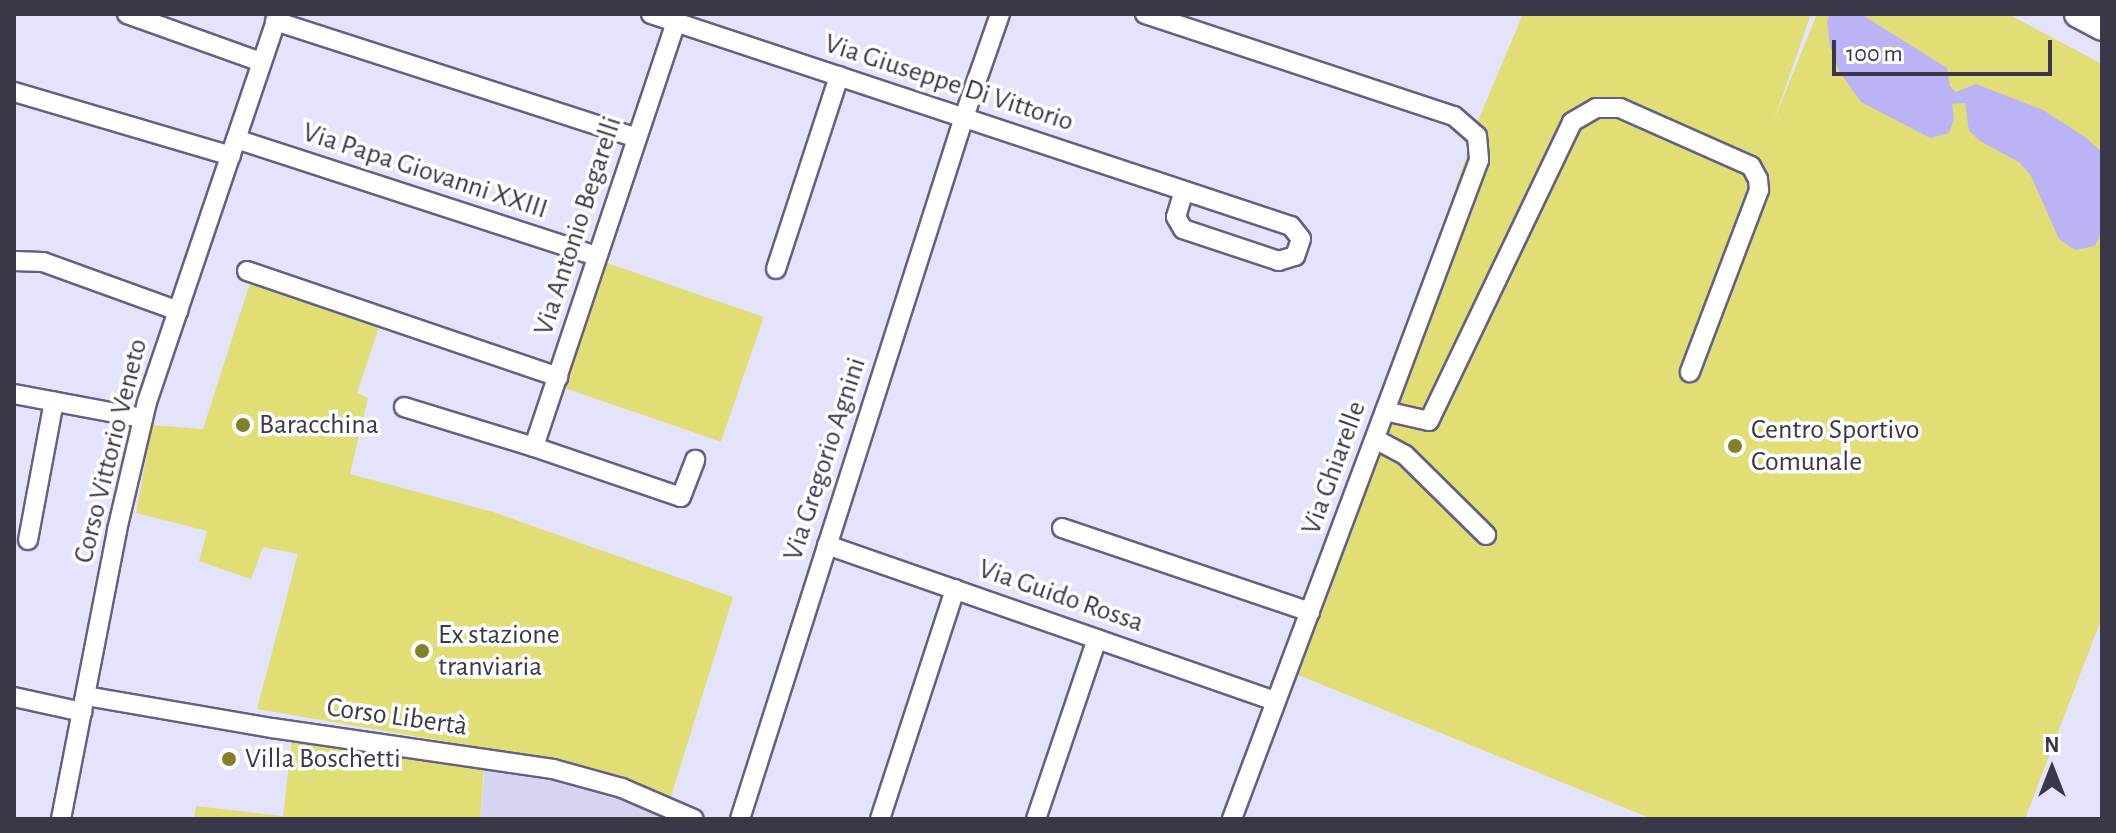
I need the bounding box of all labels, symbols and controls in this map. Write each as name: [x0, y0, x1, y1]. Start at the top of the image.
scale bar: [1836, 24, 2056, 74]
street label: Via Giuseppe Di Vittorio: [820, 27, 1078, 139]
text: 100 m: [1846, 42, 1903, 66]
street label: Via Antonio Begarelli: [527, 112, 629, 340]
street label: Via Papa Giovanni XXIII: [298, 116, 552, 226]
street label: Corso Vittorio Veneto: [67, 335, 155, 567]
street label: Via Gregorio Agnini: [776, 353, 874, 565]
street label: Via Ghiarelle: [1294, 397, 1374, 539]
place label: Baracchina: [259, 408, 379, 442]
place label: Centro Sportivo Comunale: [1751, 413, 1920, 479]
marker: Baracchina: [234, 416, 252, 434]
marker: Centro Sportivo Comunale: [1726, 437, 1744, 455]
street label: Via Guido Rossa: [974, 552, 1148, 640]
place label: Ex stazione tranviaria: [438, 618, 560, 684]
marker: Ex stazione tranviaria: [413, 642, 431, 660]
street label: Corso Libertà: [324, 690, 470, 744]
north arrow: [2012, 729, 2092, 809]
text: N: [2044, 734, 2060, 756]
place label: Villa Boschetti: [245, 742, 401, 776]
marker: Villa Boschetti: [220, 750, 238, 768]

